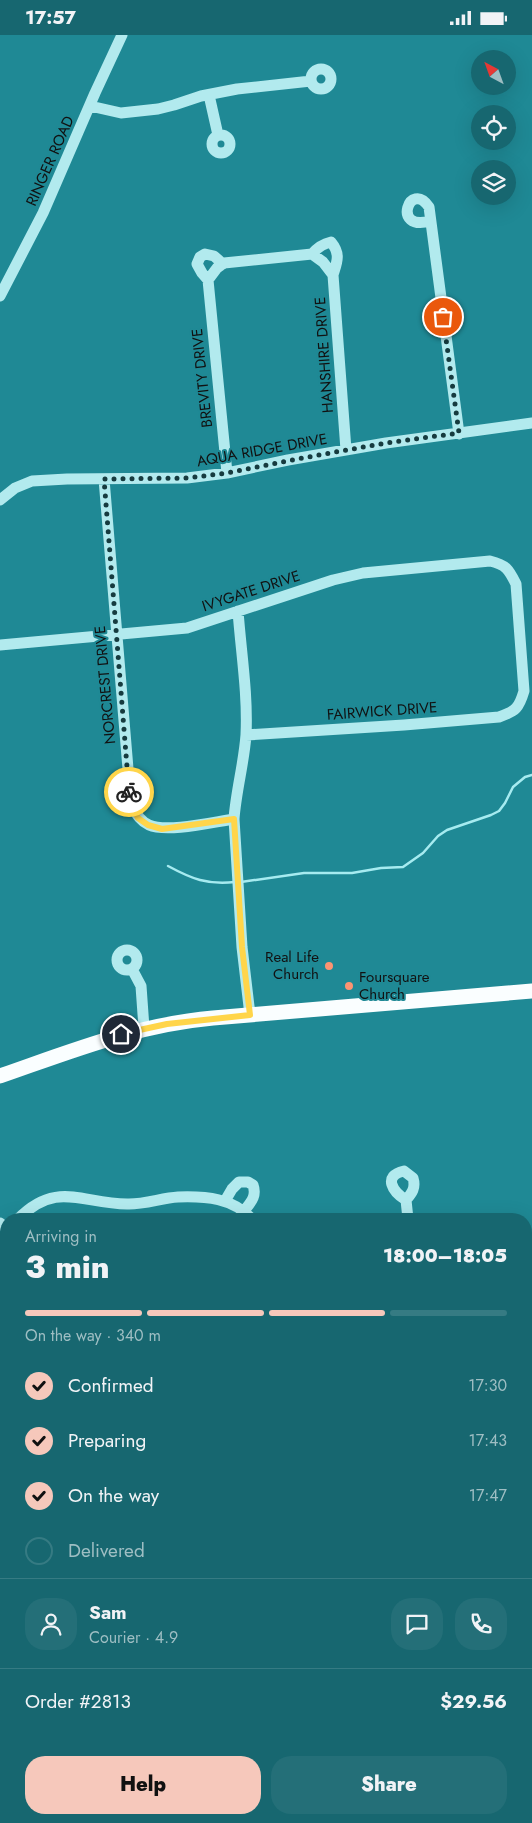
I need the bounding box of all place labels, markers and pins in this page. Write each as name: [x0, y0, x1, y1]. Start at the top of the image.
pin: [422, 296, 464, 338]
place label: Real Life Church: [265, 946, 319, 985]
marker: Real Life Church: [323, 960, 335, 972]
place label: Foursquare Church: [359, 966, 430, 1005]
marker: Foursquare Church: [343, 980, 355, 992]
pin: [100, 1013, 142, 1055]

